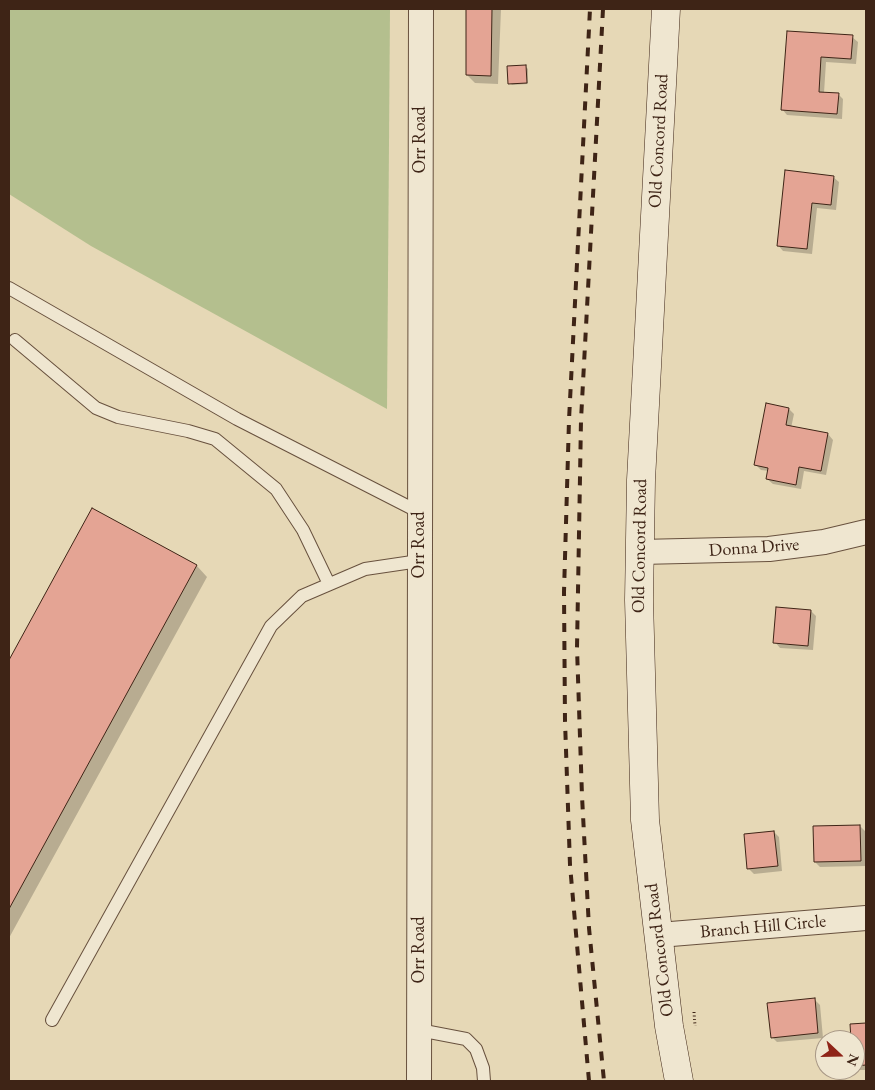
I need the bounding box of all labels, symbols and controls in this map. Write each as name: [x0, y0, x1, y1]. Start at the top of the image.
street label: Old Concord Road: [645, 73, 673, 209]
street label: Orr Road: [409, 106, 431, 174]
street label: Old Concord Road: [628, 479, 652, 613]
street label: Orr Road: [408, 511, 430, 579]
street label: Donna Drive: [708, 534, 800, 562]
street label: Old Concord Road: [641, 882, 679, 1018]
street label: Branch Hill Circle: [699, 911, 827, 943]
street label: Orr Road: [408, 916, 430, 984]
north arrow: [815, 1030, 865, 1080]
text: N: [843, 1051, 864, 1069]

